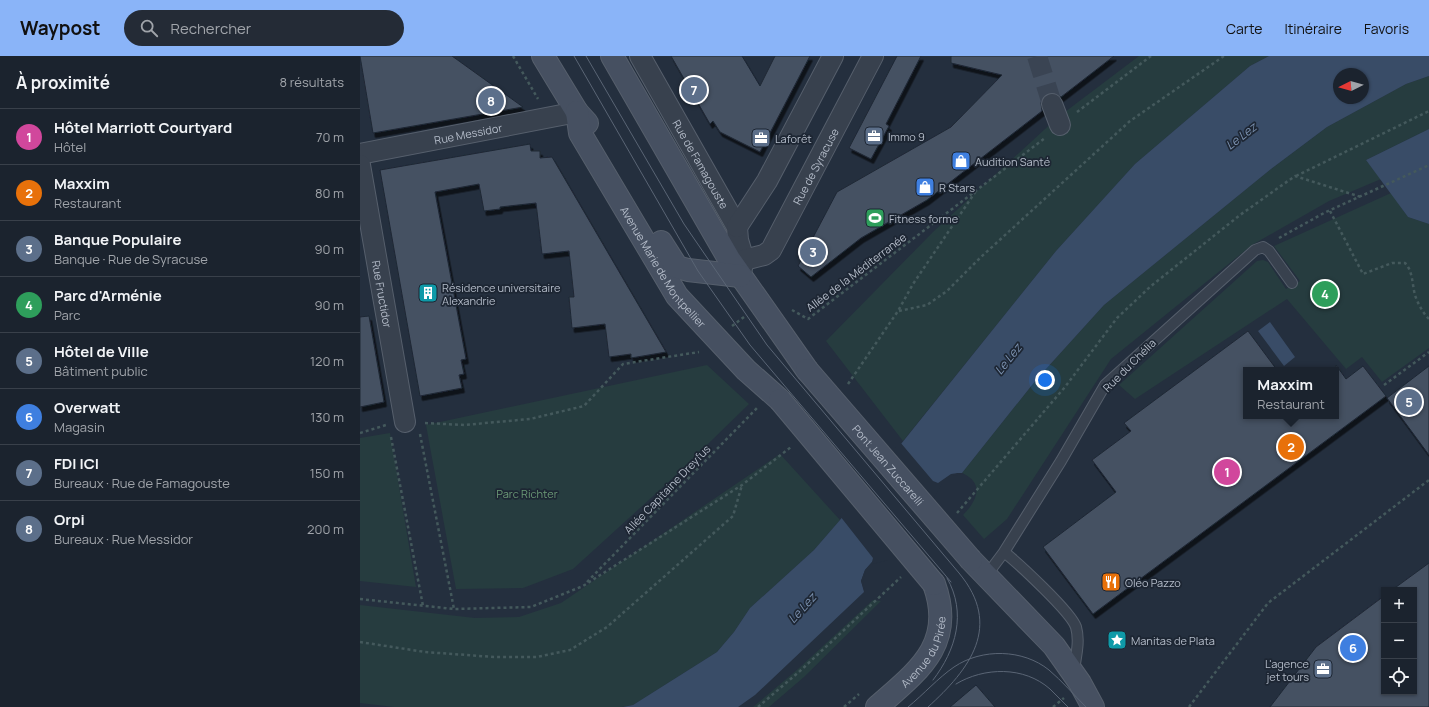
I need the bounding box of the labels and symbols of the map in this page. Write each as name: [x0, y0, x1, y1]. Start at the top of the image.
north arrow: [1333, 68, 1369, 104]
pin: 7: [681, 75, 707, 105]
pin: 8: [478, 86, 504, 116]
street label: Rue de Famagouste: [670, 117, 733, 212]
water label: Le Lez: [1222, 118, 1261, 153]
street label: Rue Messidor: [433, 119, 503, 147]
street label: Rue de Syracuse: [789, 125, 842, 207]
office icon: Immo 9: [863, 125, 885, 147]
office icon: Laforêt: [750, 127, 772, 149]
place label: Immo 9: [888, 129, 925, 144]
place label: Laforêt: [775, 131, 812, 146]
shop icon: Audition Santé: [950, 150, 972, 172]
place label: Audition Santé: [975, 154, 1051, 169]
shop icon: R Stars: [914, 176, 936, 198]
place label: R Stars: [939, 180, 975, 195]
street label: Avenue Marie de Montpellier: [618, 203, 710, 330]
sports icon: Fitness forme: [864, 207, 886, 229]
place label: Fitness forme: [889, 211, 959, 226]
street label: Allée de la Méditerranée: [803, 229, 910, 315]
pin: 3: [800, 237, 826, 267]
street label: Rue Fructidor: [369, 259, 396, 329]
pin: 4: [1312, 279, 1338, 309]
place label: Résidence universitaire Alexandrie: [442, 280, 561, 308]
building icon: Résidence universitaire Alexandrie: [417, 282, 439, 304]
street label: Rue du Chélia: [1099, 335, 1159, 395]
water label: Le Lez: [991, 339, 1026, 378]
your location: [1035, 370, 1055, 390]
pin: 5: [1396, 387, 1422, 417]
street label: Pont Jean Zuccarelli: [850, 421, 928, 508]
pin: 2: [1278, 432, 1304, 462]
street label: Allée Capitaine Dreyfus: [620, 441, 714, 537]
pin: 1: [1214, 457, 1240, 487]
park label: Parc Richter: [496, 486, 558, 501]
restaurant icon: Oléo Pazzo: [1100, 571, 1122, 593]
place label: Oléo Pazzo: [1125, 575, 1181, 590]
water label: Le Lez: [784, 588, 821, 627]
street label: Avenue du Pirée: [897, 615, 948, 690]
place icon: Manitas de Plata: [1106, 629, 1128, 651]
place label: Manitas de Plata: [1131, 633, 1215, 648]
pin: 6: [1340, 633, 1366, 663]
place label: L'agence jet tours: [1265, 656, 1310, 684]
office icon: L'agence jet tours: [1312, 658, 1334, 680]

